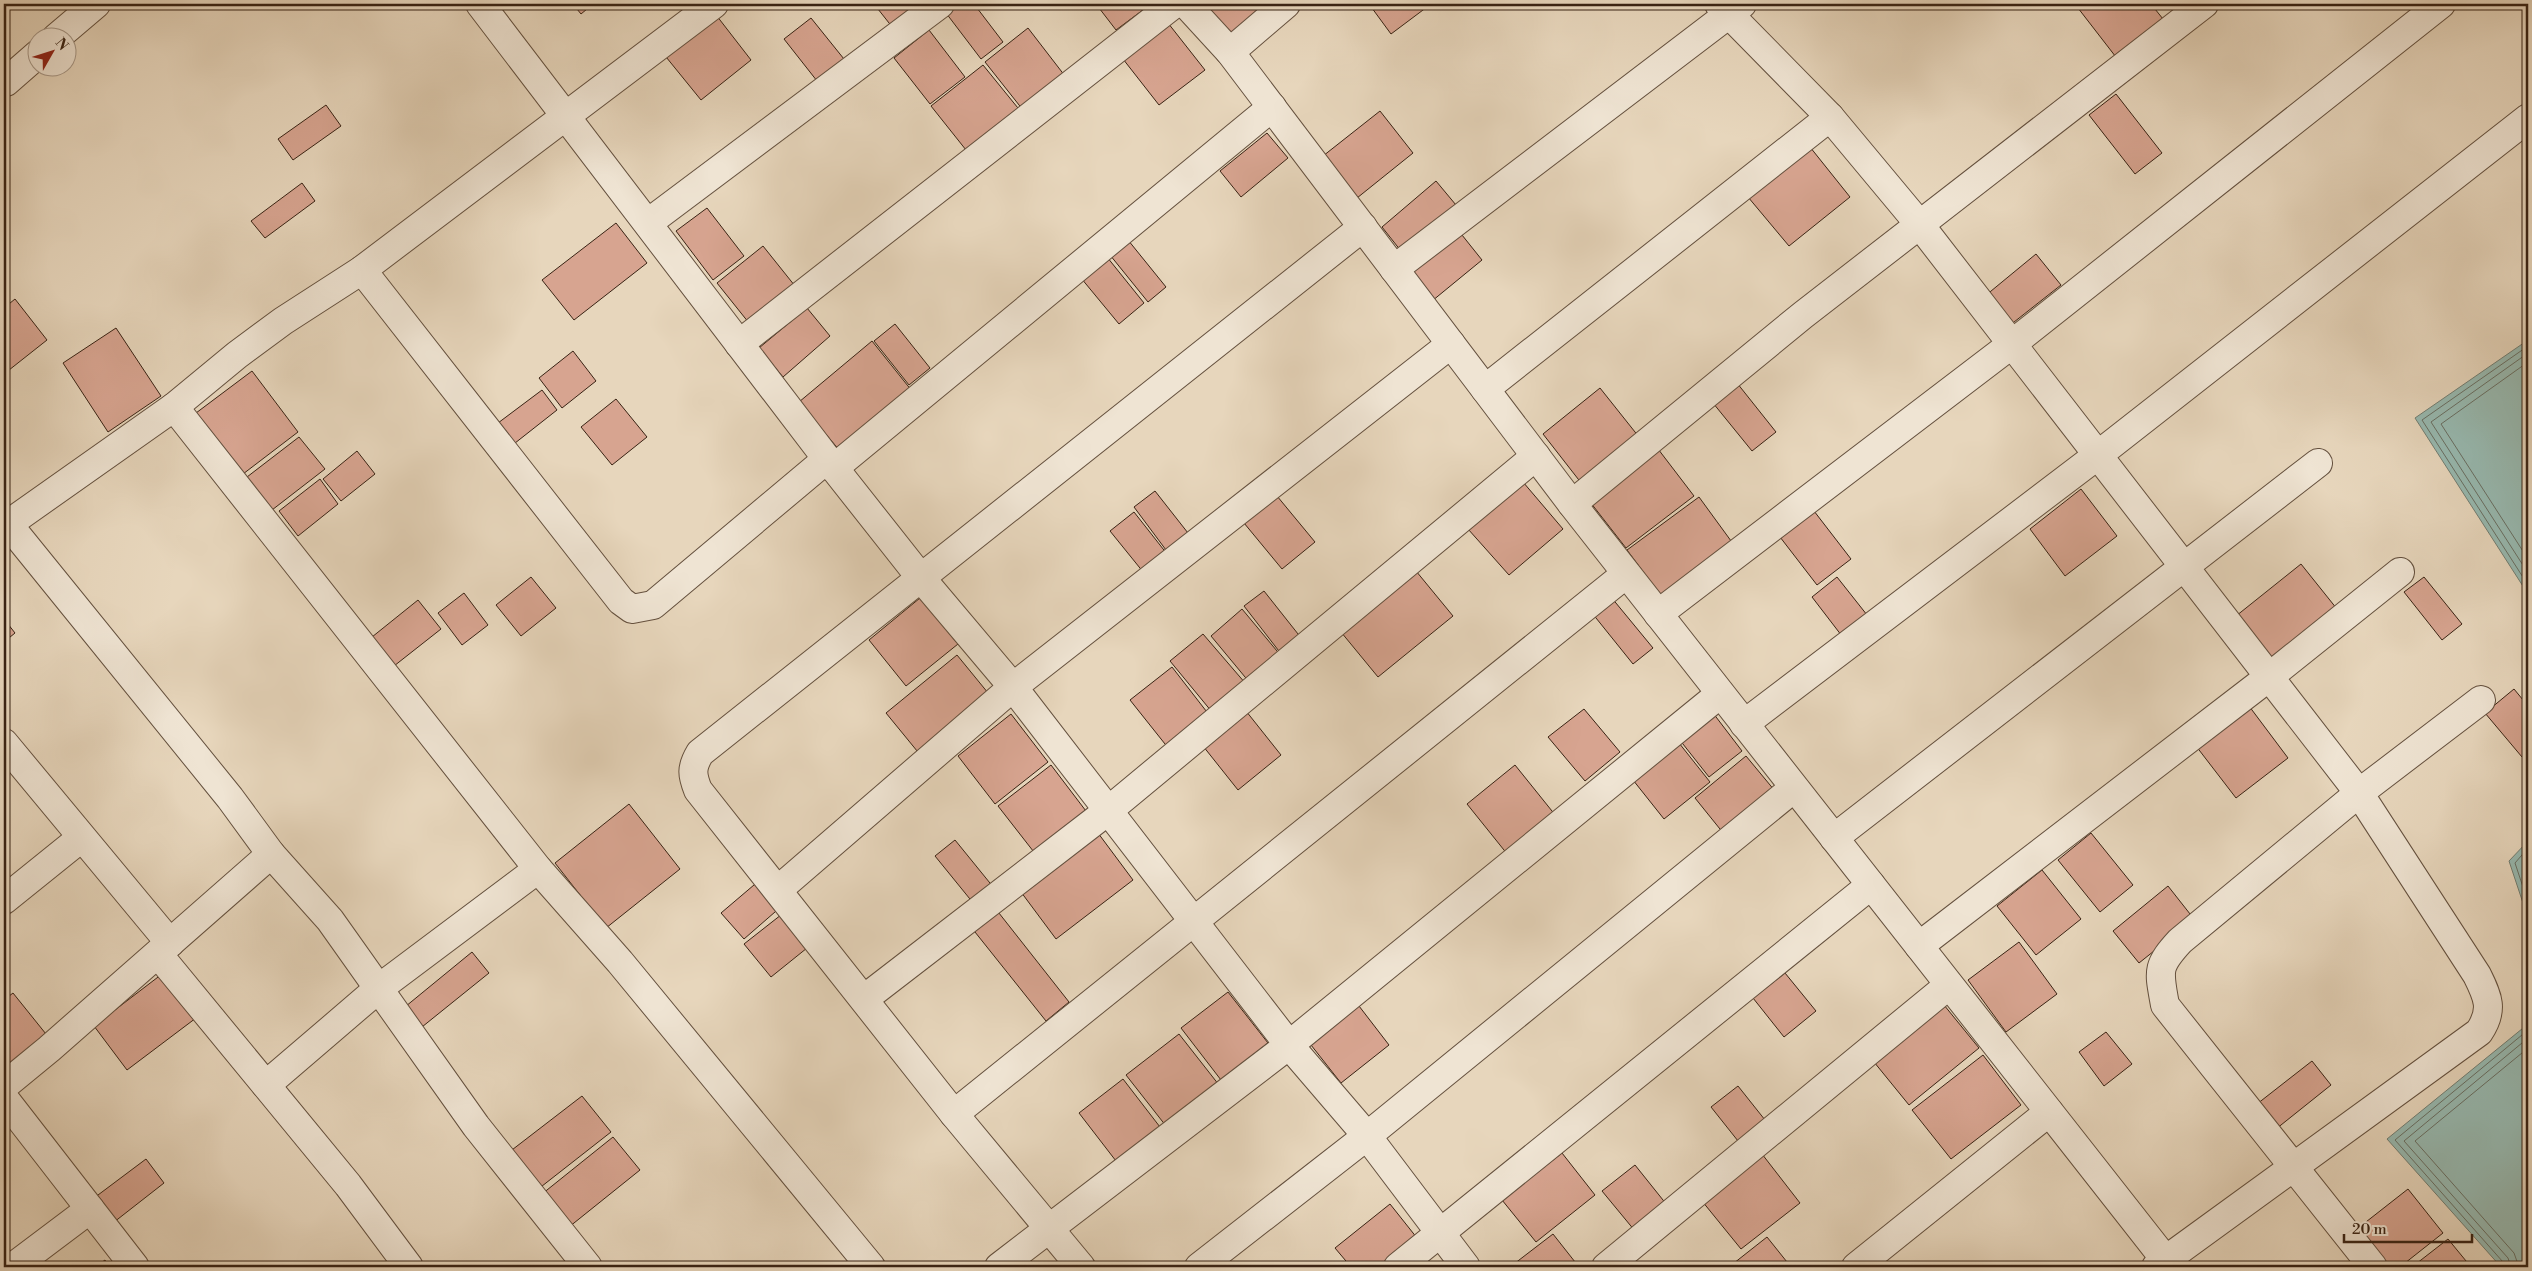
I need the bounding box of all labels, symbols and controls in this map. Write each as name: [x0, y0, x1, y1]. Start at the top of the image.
north arrow: [28, 28, 78, 78]
text: N: [51, 34, 72, 54]
scale bar: [2344, 1211, 2472, 1243]
text: 20 m: [2352, 1220, 2387, 1239]

